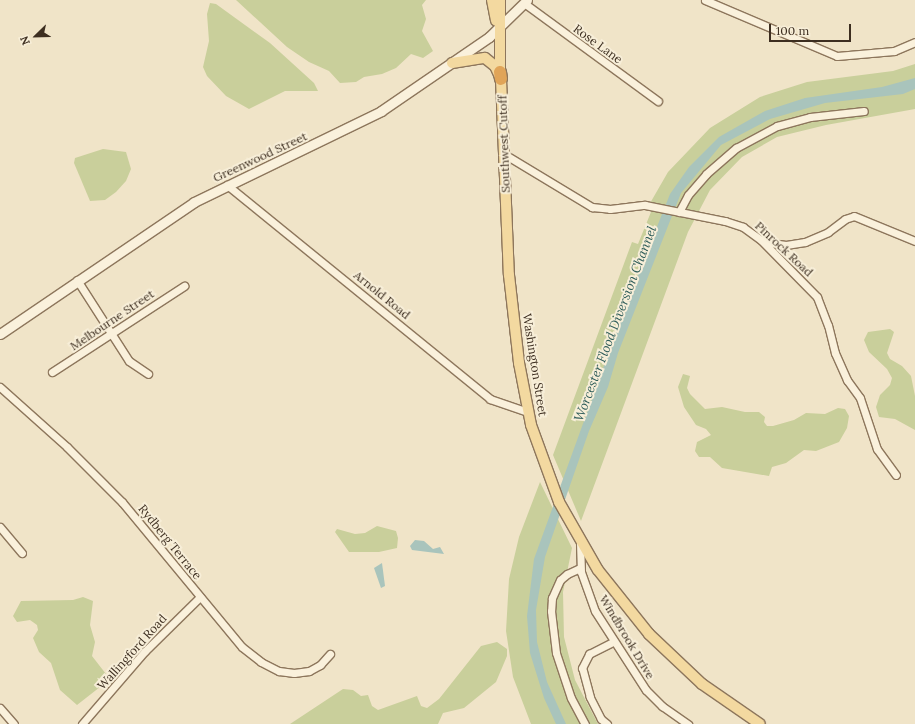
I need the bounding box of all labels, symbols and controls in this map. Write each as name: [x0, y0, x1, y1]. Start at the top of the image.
north arrow: [16, 16, 56, 56]
scale bar: [771, 16, 853, 42]
street label: Rose Lane: [571, 21, 625, 67]
text: 100 m: [776, 23, 809, 38]
text: N: [17, 34, 33, 47]
street label: Southwest Cutoff: [495, 95, 513, 193]
street label: Greenwood Street: [211, 129, 309, 185]
street label: Pinrock Road: [752, 219, 816, 279]
water label: Worcester Flood Diversion Channel: [571, 224, 661, 424]
street label: Arnold Road: [351, 268, 413, 322]
street label: Melbourne Street: [67, 287, 157, 353]
street label: Washington Street: [520, 313, 550, 417]
street label: Rydberg Terrace: [135, 502, 205, 582]
street label: Windbrook Drive: [596, 592, 658, 682]
street label: Wallingford Road: [94, 611, 170, 693]

